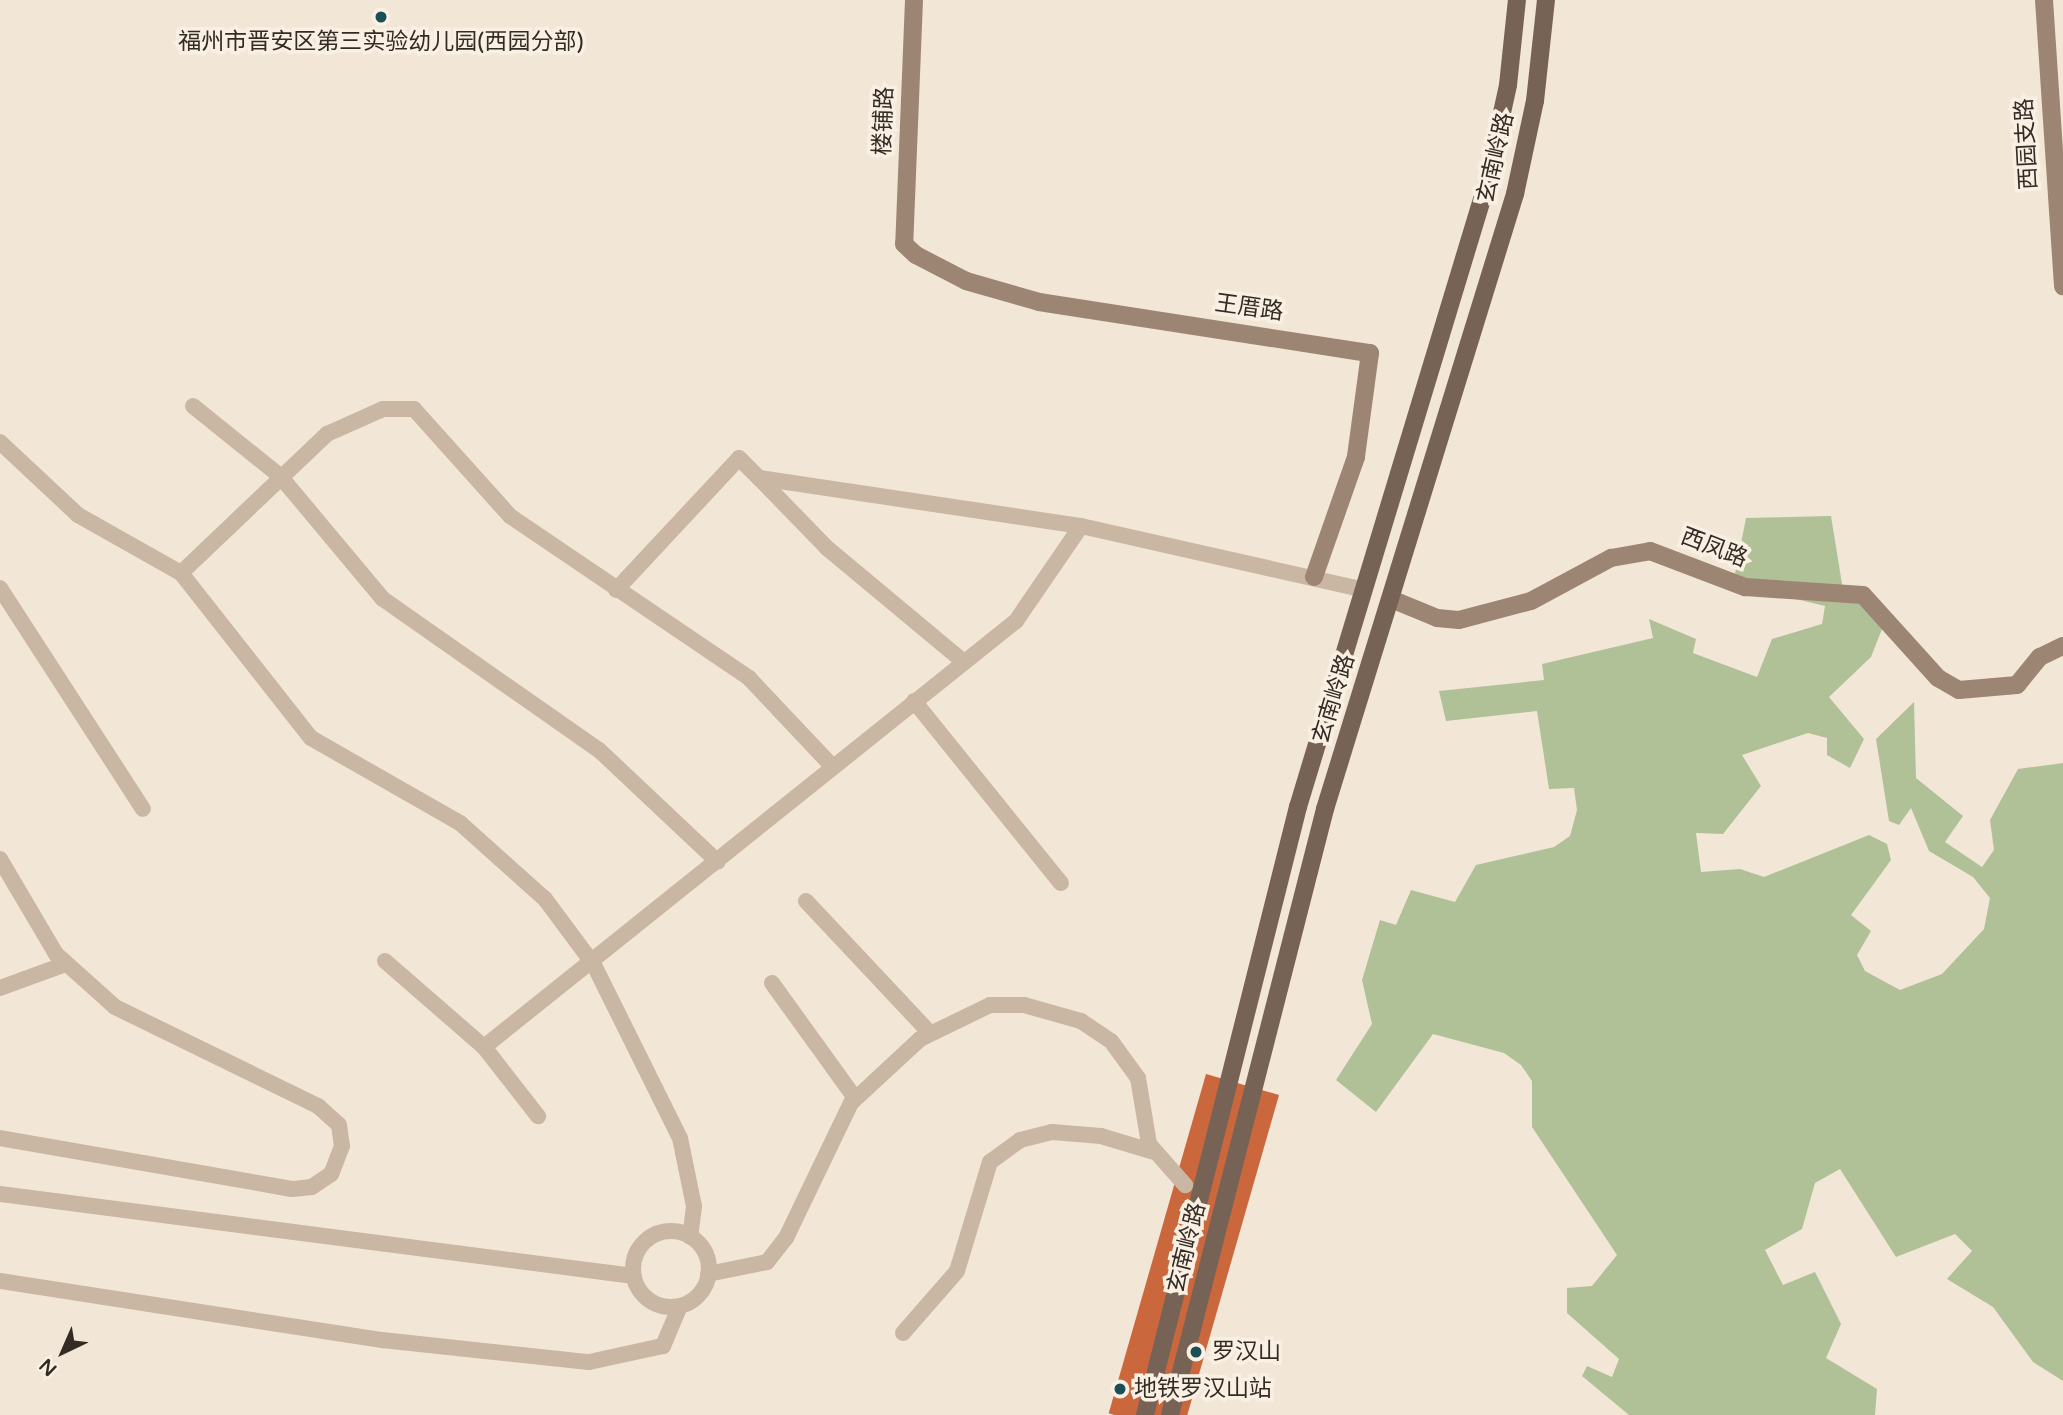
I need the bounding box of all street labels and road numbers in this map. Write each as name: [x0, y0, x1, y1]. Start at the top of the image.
street label: 楼铺路: [869, 86, 899, 156]
street label: 西园支路: [2011, 97, 2043, 191]
street label: 玄南岭路: [1472, 110, 1520, 206]
street label: 王厝路: [1213, 290, 1285, 326]
street label: 西凤路: [1677, 523, 1751, 573]
street label: 玄南岭路: [1307, 651, 1361, 747]
street label: 玄南岭路: [1162, 1200, 1212, 1296]

